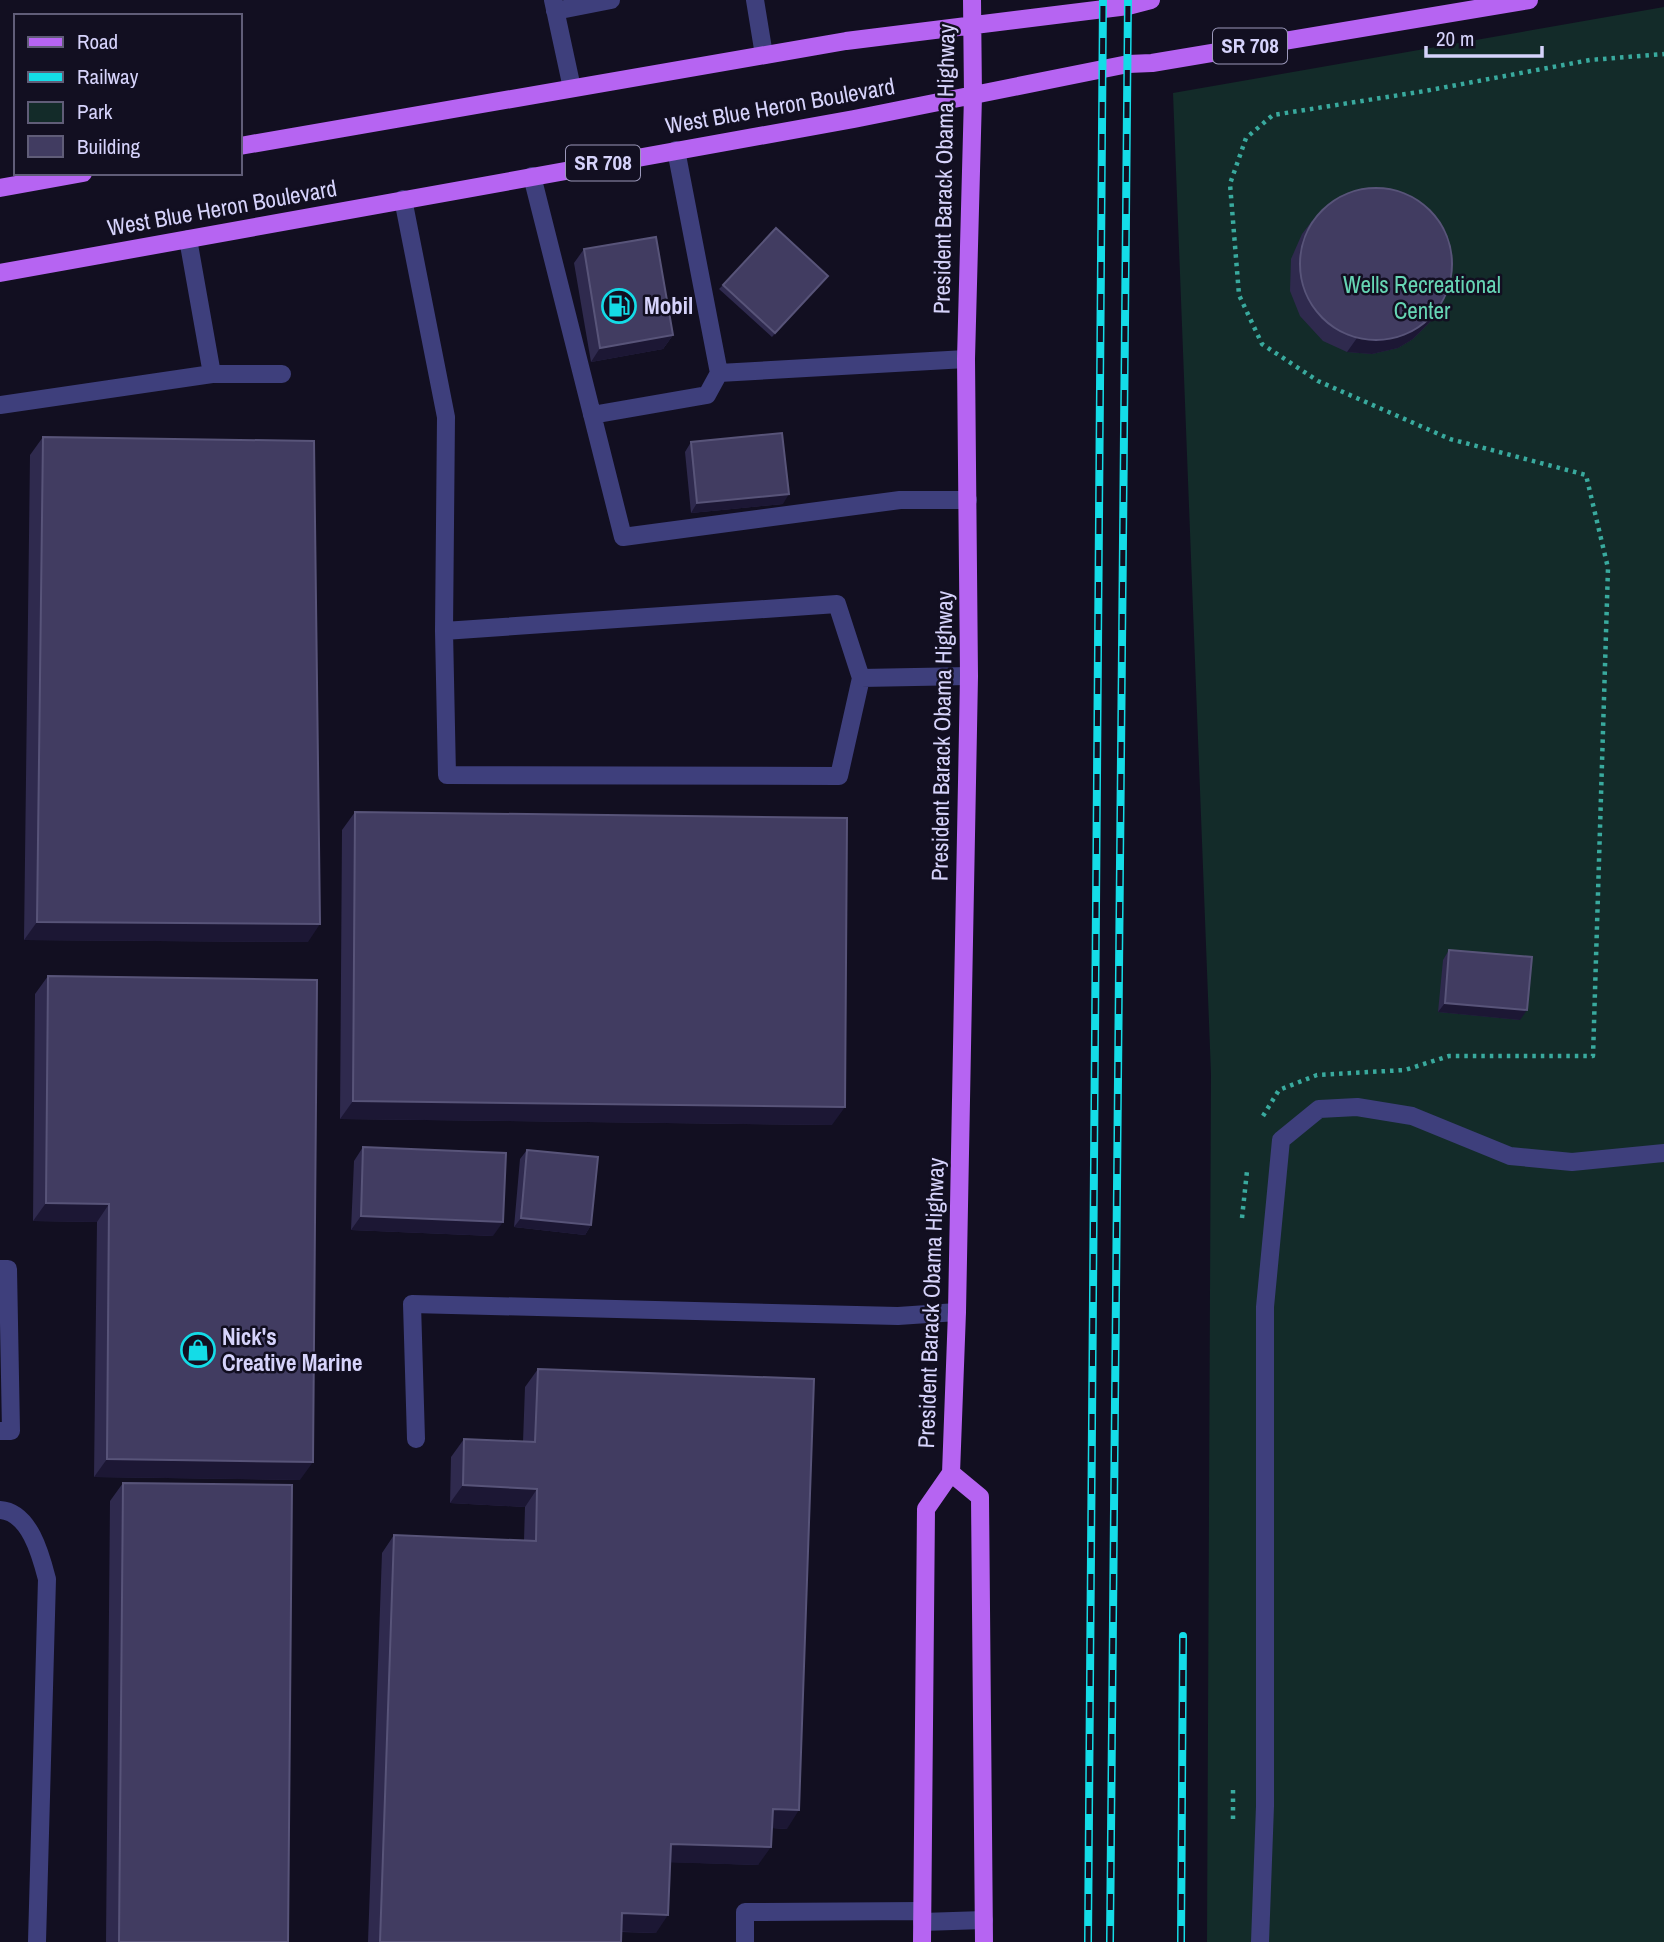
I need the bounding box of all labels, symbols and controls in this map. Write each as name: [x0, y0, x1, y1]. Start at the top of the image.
legend: [14, 14, 242, 175]
scale bar: [1426, 14, 1542, 58]
street label: President Barack Obama Highway: [925, 23, 962, 314]
text: 20 m: [1436, 24, 1474, 53]
text: Road: [77, 27, 118, 56]
road number: SR 708: [1213, 28, 1287, 64]
text: Railway: [77, 62, 139, 91]
street label: West Blue Heron Boulevard: [663, 70, 897, 141]
text: Park: [77, 97, 113, 126]
text: Building: [77, 132, 141, 161]
road number: SR 708: [566, 146, 640, 180]
street label: West Blue Heron Boulevard: [105, 172, 339, 243]
park label: Wells Recreational Center: [1343, 269, 1501, 326]
fuel station icon: Mobil: [600, 287, 638, 325]
place label: Mobil: [644, 290, 693, 321]
street label: President Barack Obama Highway: [923, 590, 960, 881]
street label: President Barack Obama Highway: [910, 1157, 951, 1449]
place label: Nick's Creative Marine: [222, 1321, 362, 1378]
shop icon: Nick's Creative Marine: [179, 1331, 217, 1369]

